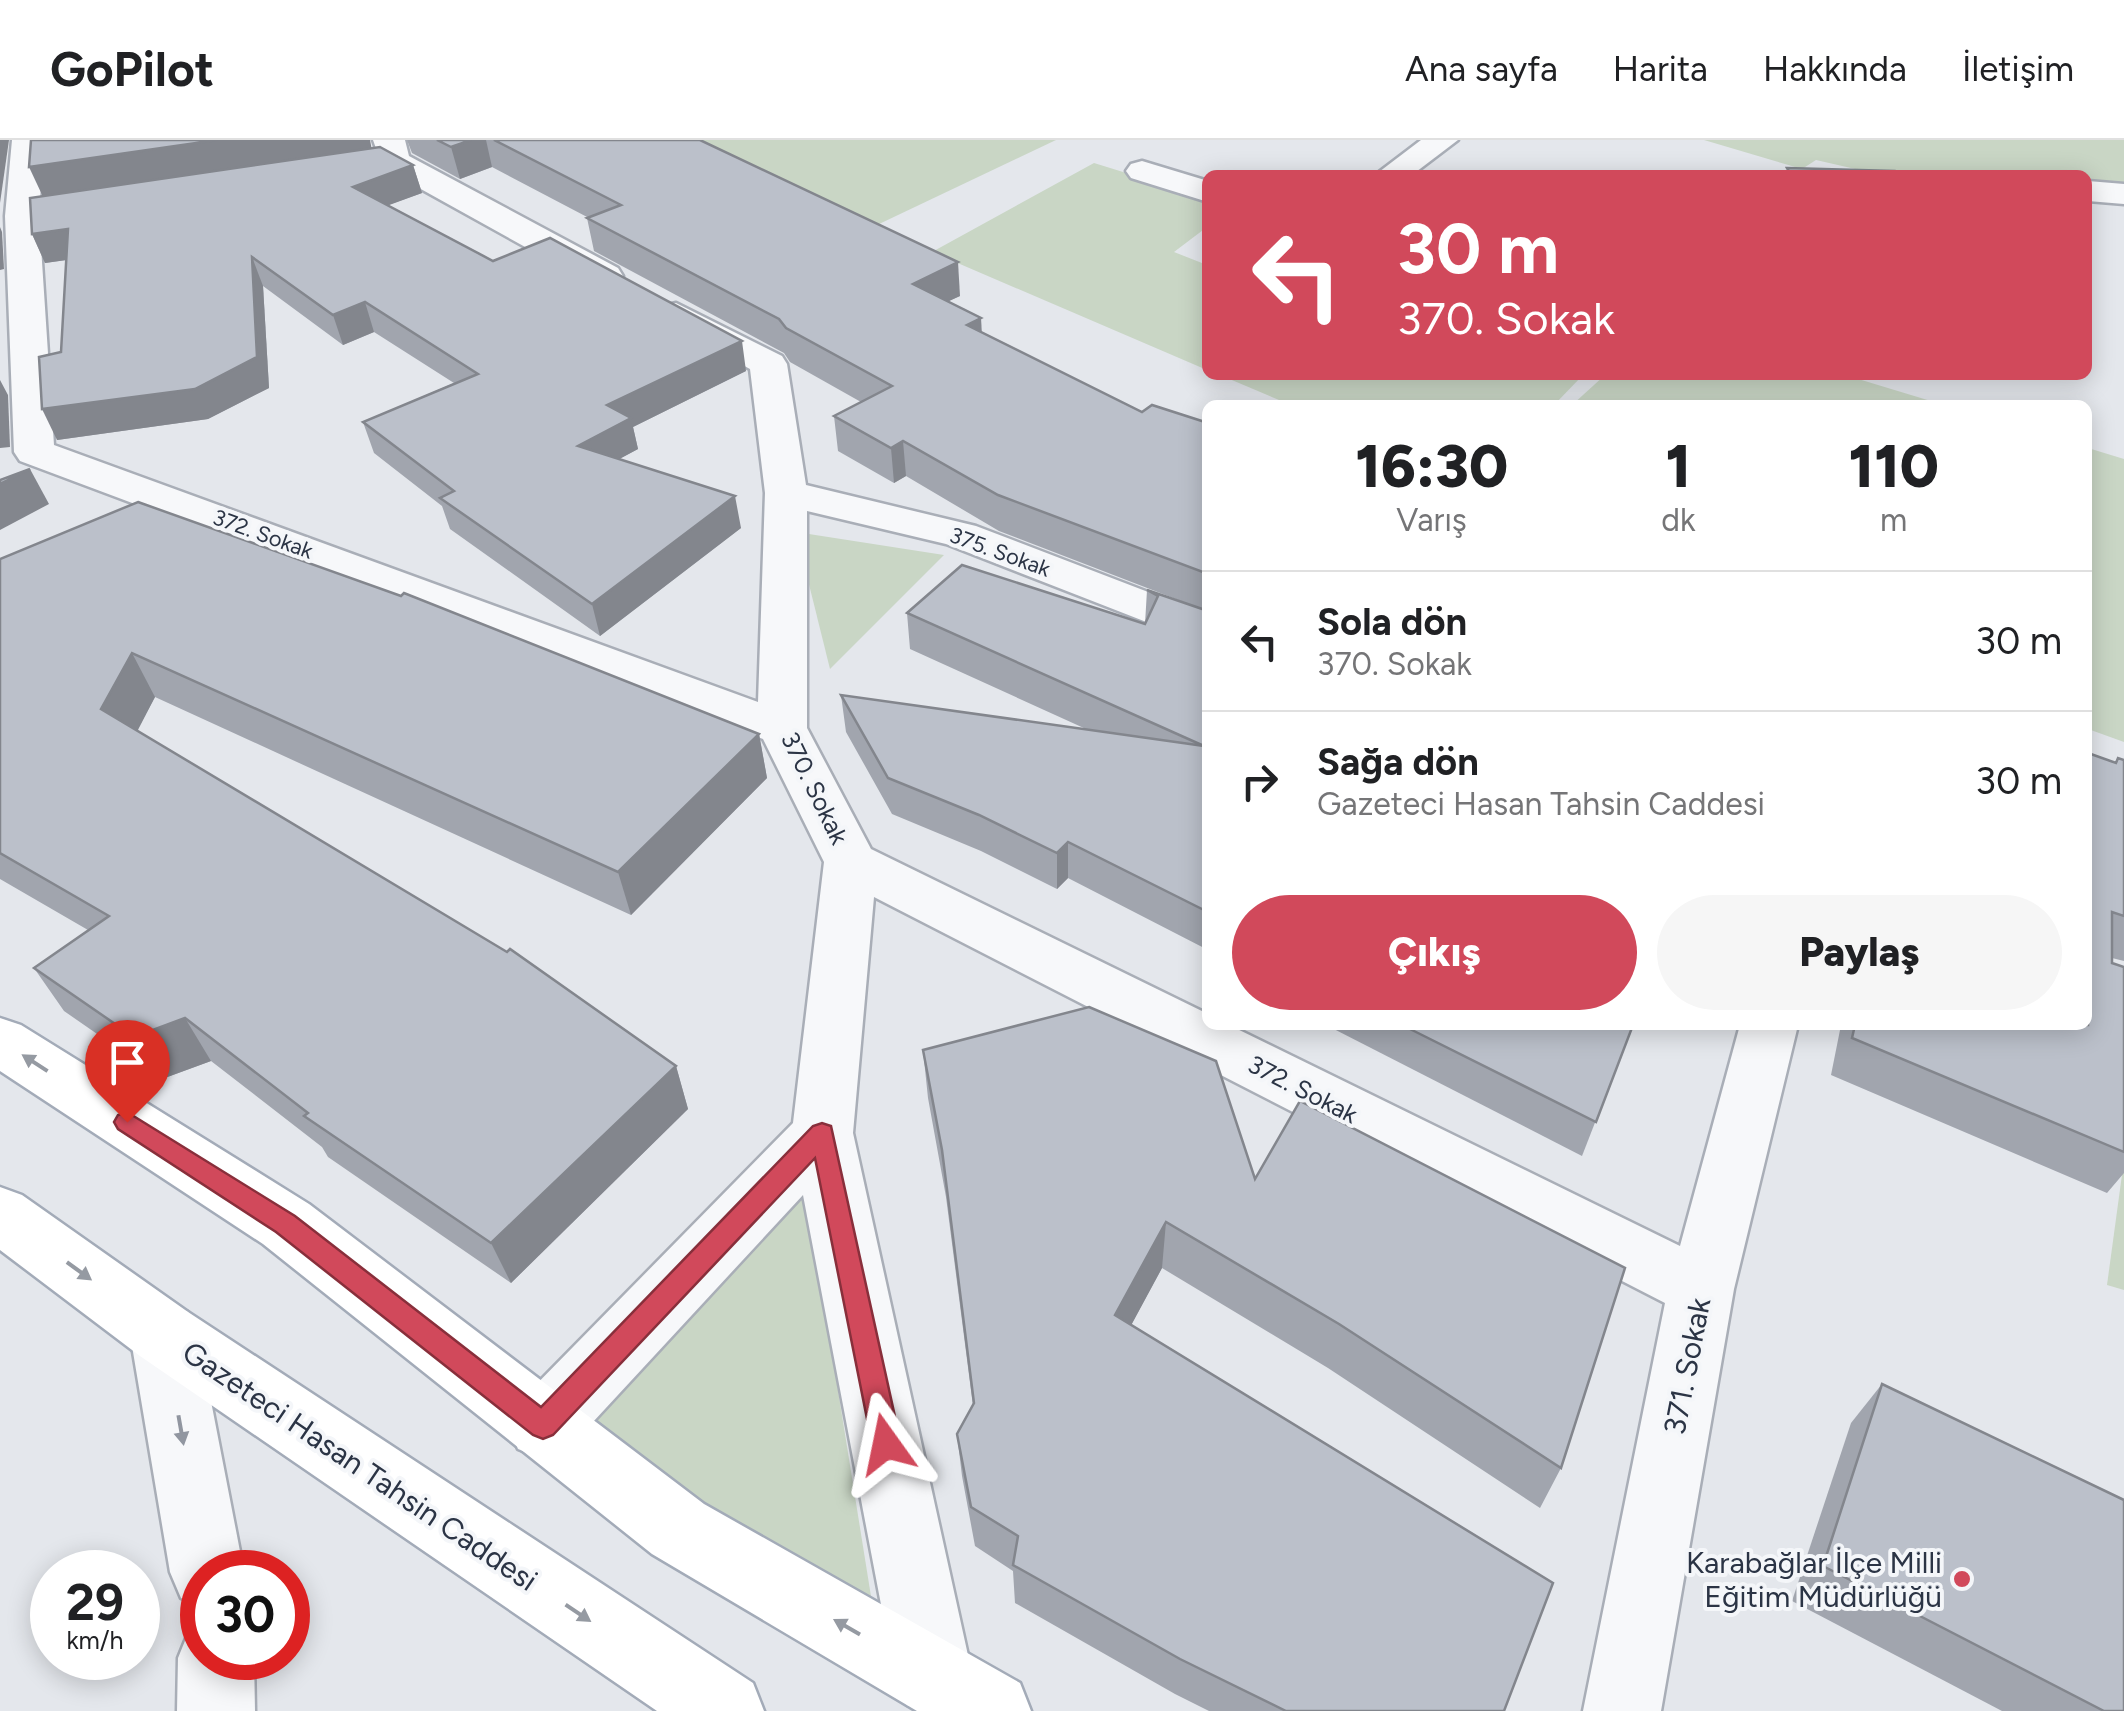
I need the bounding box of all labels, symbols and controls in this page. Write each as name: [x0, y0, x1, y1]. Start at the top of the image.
text: GoPilot: [50, 40, 214, 98]
text: Ana sayfa: [1405, 48, 1558, 90]
text: Harita: [1613, 48, 1708, 90]
text: Hakkında: [1763, 48, 1907, 90]
text: İletişim: [1962, 48, 2074, 90]
text: 30 m: [1397, 206, 1559, 291]
icon: left: [1232, 210, 1362, 340]
text: 370. Sokak: [1397, 291, 1615, 345]
text: 16:30: [1355, 430, 1508, 502]
text: 1: [1666, 430, 1691, 502]
text: 110: [1849, 430, 1939, 502]
text: Varış: [1396, 501, 1467, 539]
text: dk: [1661, 501, 1695, 539]
text: m: [1880, 501, 1907, 539]
street label: 372. Sokak: [209, 503, 317, 565]
street label: 375. Sokak: [946, 521, 1054, 583]
text: Sola dön: [1317, 599, 1467, 645]
icon: left: [1232, 614, 1287, 669]
text: 30 m: [1975, 618, 2062, 664]
text: 370. Sokak: [1317, 645, 1472, 683]
street label: 370. Sokak: [775, 727, 855, 850]
text: Sağa dön: [1317, 739, 1479, 785]
icon: right: [1232, 754, 1287, 809]
text: 30 m: [1975, 758, 2062, 804]
text: Gazeteci Hasan Tahsin Caddesi: [1317, 785, 1765, 823]
button: Çıkış: [1232, 895, 1637, 1010]
button: Paylaş: [1657, 895, 2062, 1010]
pin: [85, 1020, 170, 1123]
icon: arrive: [100, 1035, 155, 1090]
street label: 372. Sokak: [1243, 1049, 1364, 1130]
one-way arrow: [22, 1055, 49, 1073]
one-way arrow: [66, 1261, 92, 1281]
street label: 371. Sokak: [1656, 1294, 1718, 1437]
street label: Gazeteci Hasan Tahsin Caddesi: [176, 1333, 544, 1599]
position arrow: [834, 1392, 938, 1496]
one-way arrow: [174, 1415, 189, 1447]
place label: Karabağlar İlçe Milli Eğitim Müdürlüğü: [1686, 1544, 1942, 1615]
speed limit sign: 30: [180, 1550, 310, 1680]
marker: Karabağlar İlçe Milli Eğitim Müdürlüğü: [1951, 1568, 1973, 1590]
text: 29: [66, 1572, 124, 1633]
one-way arrow: [564, 1604, 591, 1622]
one-way arrow: [833, 1619, 861, 1636]
text: km/h: [66, 1625, 124, 1655]

